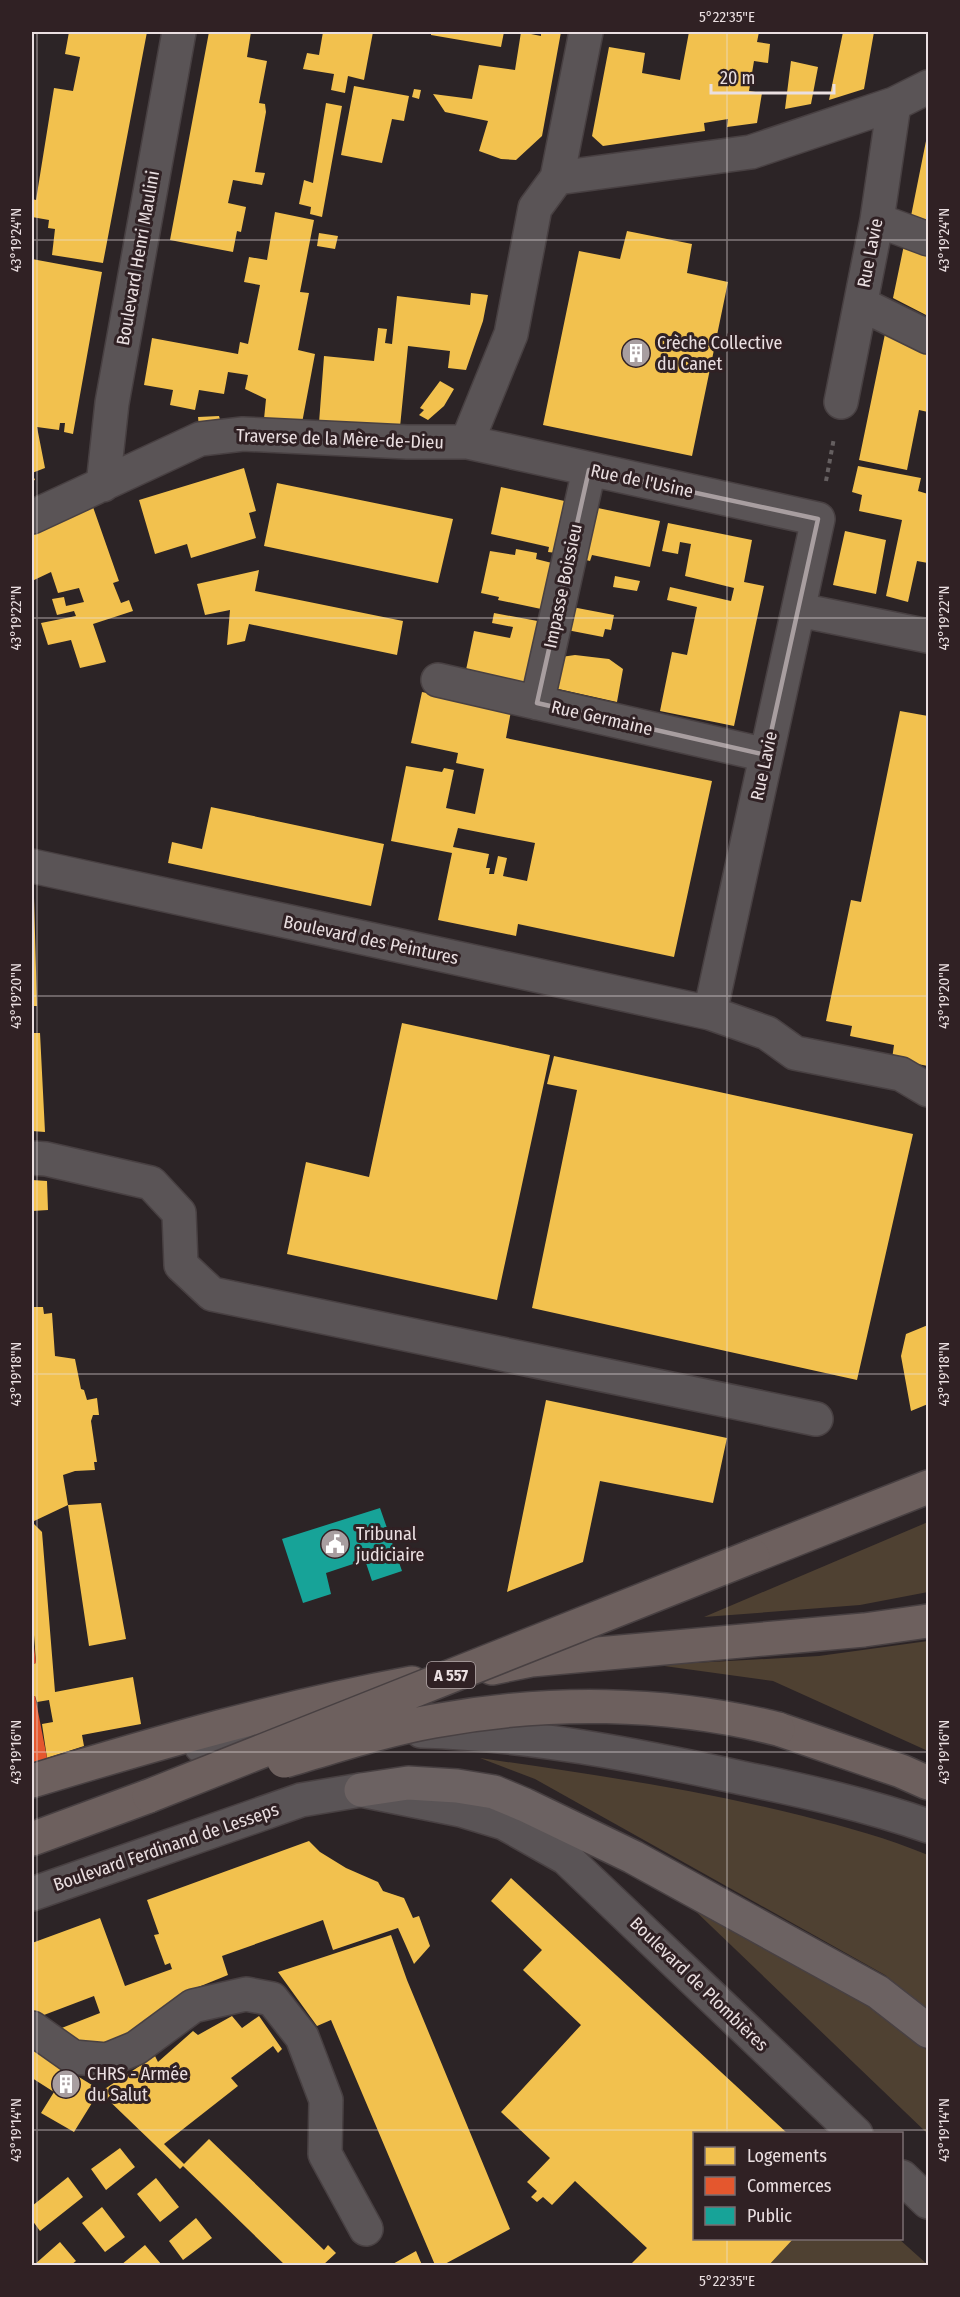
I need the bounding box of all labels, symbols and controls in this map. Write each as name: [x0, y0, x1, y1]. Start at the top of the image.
text: 5°22'35"E: [699, 8, 755, 26]
scale bar: [711, 57, 834, 95]
text: 20 m: [720, 67, 755, 89]
street label: Boulevard Henri Maulini: [112, 169, 164, 347]
text: 43°19'24"N: [7, 208, 25, 272]
text: 43°19'24"N: [935, 208, 953, 272]
street label: Rue Lavie: [853, 216, 888, 290]
place label: Crèche Collective du Canet: [657, 332, 782, 375]
building icon: Crèche Collective du Canet: [620, 337, 652, 369]
street label: Traverse de la Mère-de-Dieu: [236, 424, 444, 454]
street label: Rue de l'Usine: [589, 459, 695, 503]
street label: Impasse Boissieu: [539, 522, 587, 650]
text: 43°19'22"N: [7, 585, 25, 651]
text: 43°19'22"N: [935, 585, 953, 651]
street label: Rue Germaine: [549, 696, 655, 740]
street label: Rue Lavie: [746, 729, 782, 803]
street label: Boulevard des Peintures: [281, 911, 461, 969]
text: 43°19'20"N: [7, 963, 25, 1029]
text: 43°19'20"N: [935, 963, 953, 1029]
text: 43°19'18"N: [7, 1342, 25, 1406]
text: 43°19'18"N: [935, 1342, 953, 1406]
place label: Tribunal judiciaire: [355, 1523, 425, 1566]
public building icon: Tribunal judiciaire: [319, 1528, 351, 1560]
road number: A 557: [427, 1662, 475, 1688]
text: 43°19'16"N: [7, 1720, 25, 1784]
text: 43°19'16"N: [935, 1720, 953, 1784]
street label: Boulevard Ferdinand de Lesseps: [50, 1798, 282, 1896]
street label: Boulevard de Plombières: [625, 1912, 773, 2056]
place label: CHRS - Armée du Salut: [87, 2063, 188, 2106]
building icon: CHRS - Armée du Salut: [50, 2068, 82, 2100]
text: 43°19'14"N: [7, 2098, 25, 2162]
text: 43°19'14"N: [935, 2098, 953, 2162]
legend: [693, 2132, 903, 2240]
text: Logements: [747, 2145, 827, 2167]
text: Commerces: [747, 2175, 832, 2197]
text: Public: [747, 2205, 792, 2227]
text: 5°22'35"E: [699, 2272, 755, 2290]

